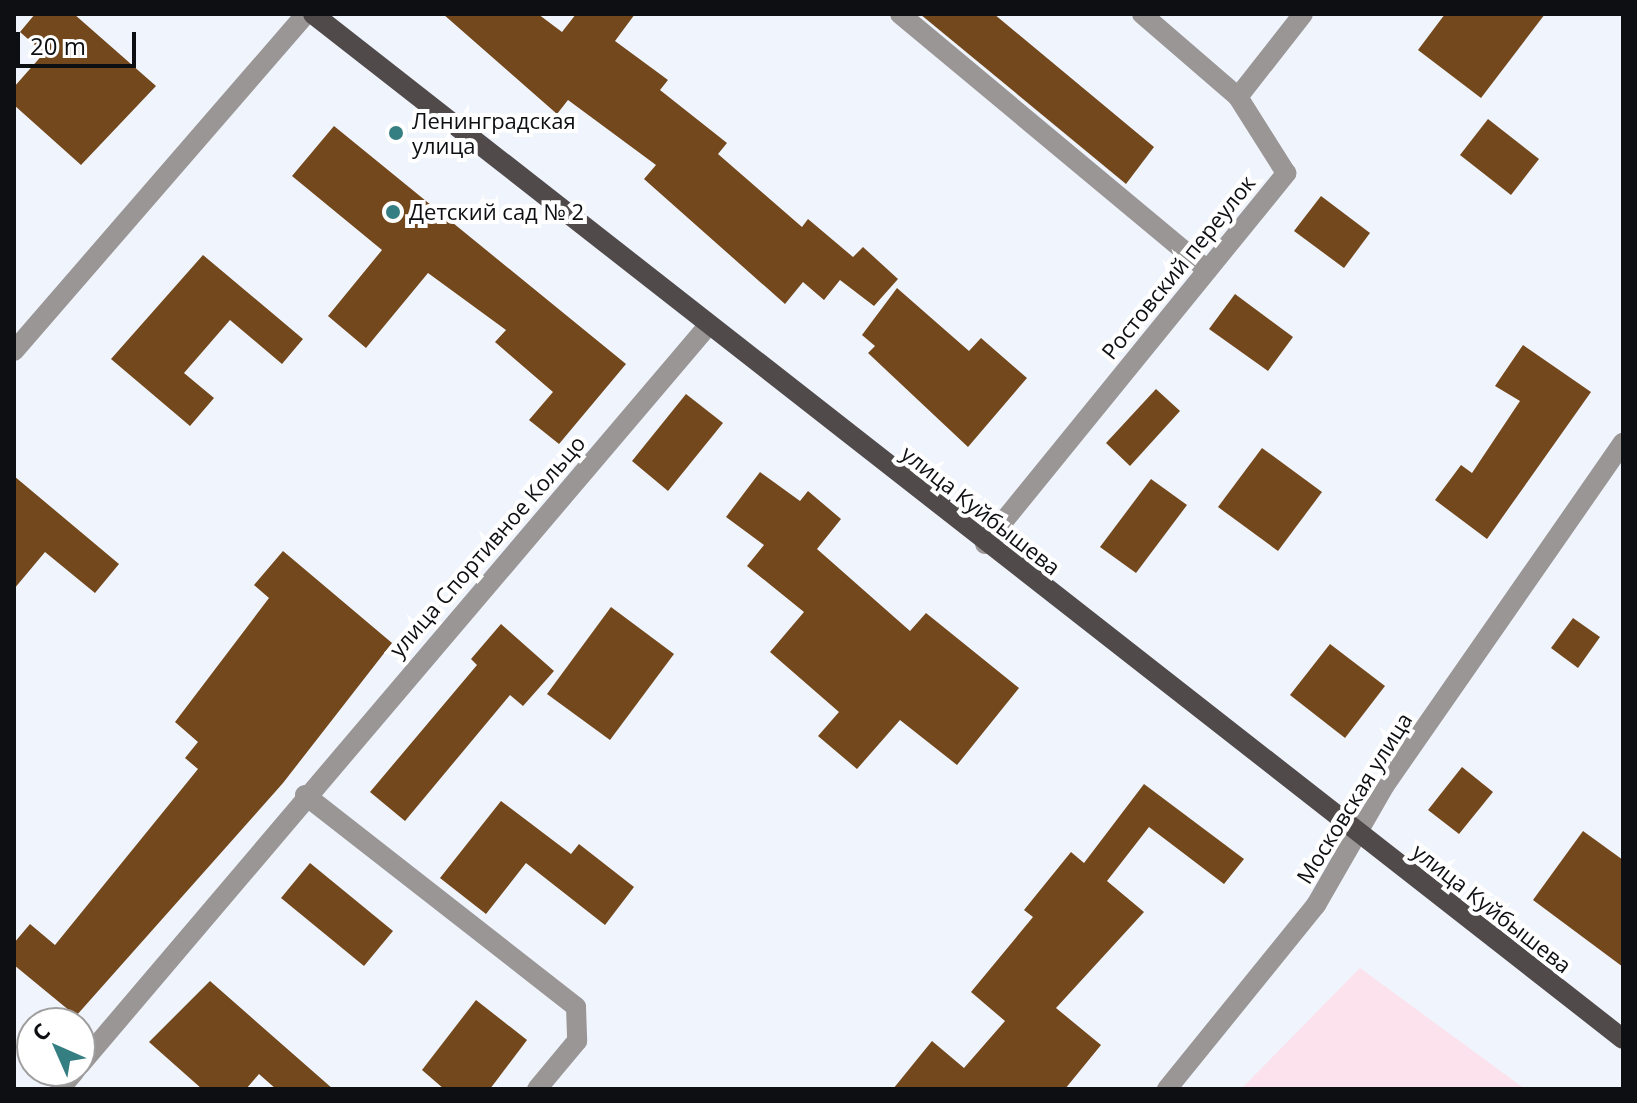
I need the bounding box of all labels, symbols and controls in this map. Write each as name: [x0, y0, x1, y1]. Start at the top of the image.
scale bar: [20, 16, 140, 66]
text: 20 m: [30, 29, 86, 62]
place label: Ленинградская улица: [412, 107, 576, 158]
marker: Ленинградская улица: [387, 124, 405, 142]
street label: Ростовский переулок: [1096, 170, 1260, 364]
place label: Детский сад № 2: [409, 199, 584, 225]
marker: Детский сад № 2: [384, 203, 402, 221]
street label: улица Спортивное Кольцо: [384, 430, 590, 662]
street label: улица Куйбышева: [896, 440, 1066, 580]
street label: Московская улица: [1291, 708, 1417, 888]
street label: улица Куйбышева: [1407, 838, 1577, 978]
north arrow: [16, 1007, 96, 1087]
text: С: [25, 1016, 56, 1047]

